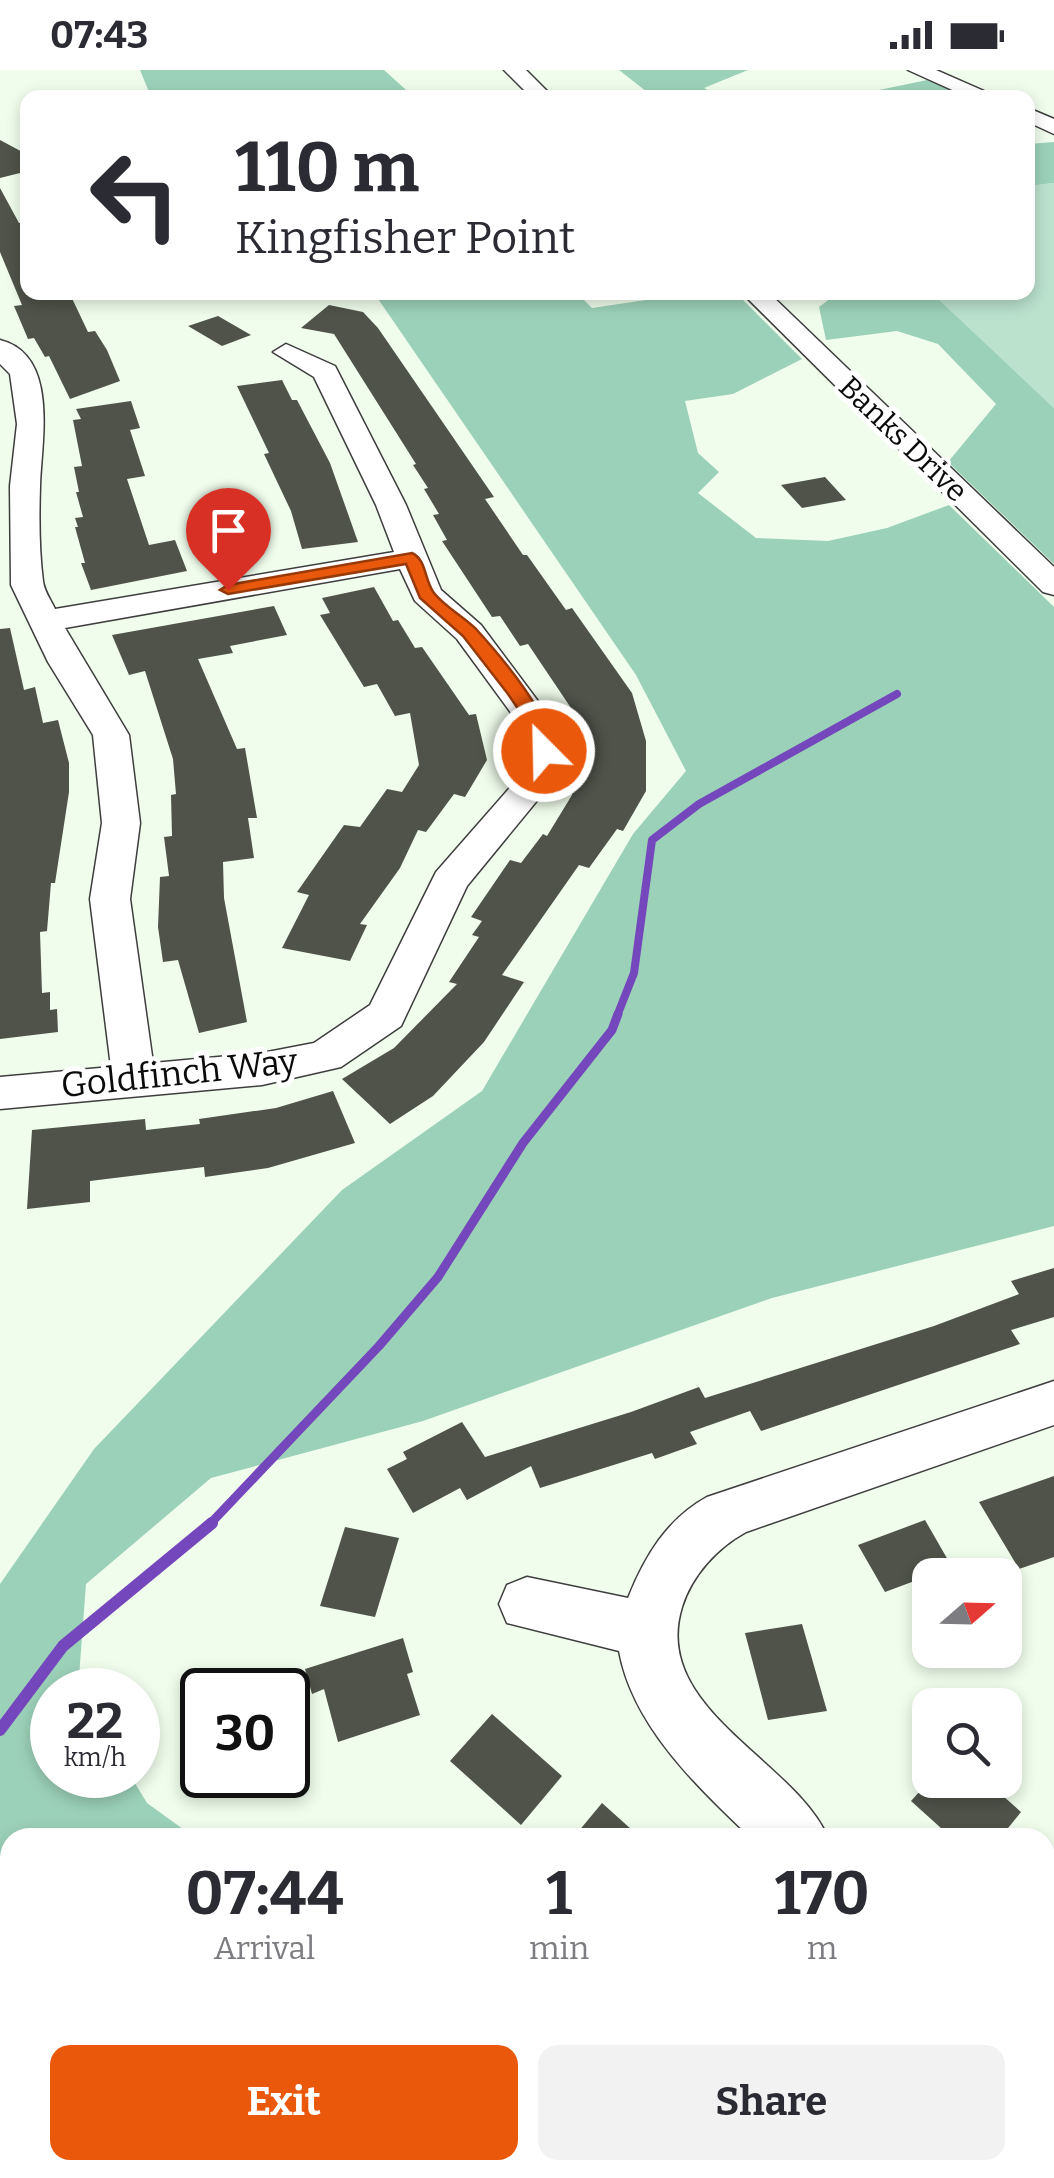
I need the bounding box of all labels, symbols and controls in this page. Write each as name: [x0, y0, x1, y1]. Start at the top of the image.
text: 07:43: [50, 12, 148, 58]
text: 110 m: [235, 126, 419, 210]
icon: left: [70, 130, 200, 260]
text: Kingfisher Point: [235, 211, 575, 265]
street label: Banks Drive: [831, 369, 975, 509]
pin: [186, 488, 271, 591]
icon: arrive: [201, 503, 256, 558]
position arrow: [492, 699, 596, 803]
street label: Goldfinch Way: [59, 1040, 300, 1106]
north arrow: [912, 1558, 1022, 1668]
map controls: [912, 1558, 1022, 1798]
speed limit sign: 30: [180, 1668, 310, 1798]
button: search: [912, 1688, 1022, 1798]
text: 22: [67, 1691, 123, 1751]
text: km/h: [64, 1743, 126, 1773]
text: 07:44: [185, 1858, 344, 1930]
text: 1: [546, 1858, 572, 1930]
text: 170: [775, 1858, 869, 1930]
text: Arrival: [214, 1929, 315, 1967]
text: min: [529, 1929, 589, 1967]
text: m: [807, 1929, 837, 1967]
button: Exit: [50, 2045, 518, 2160]
button: Share: [538, 2045, 1005, 2160]

